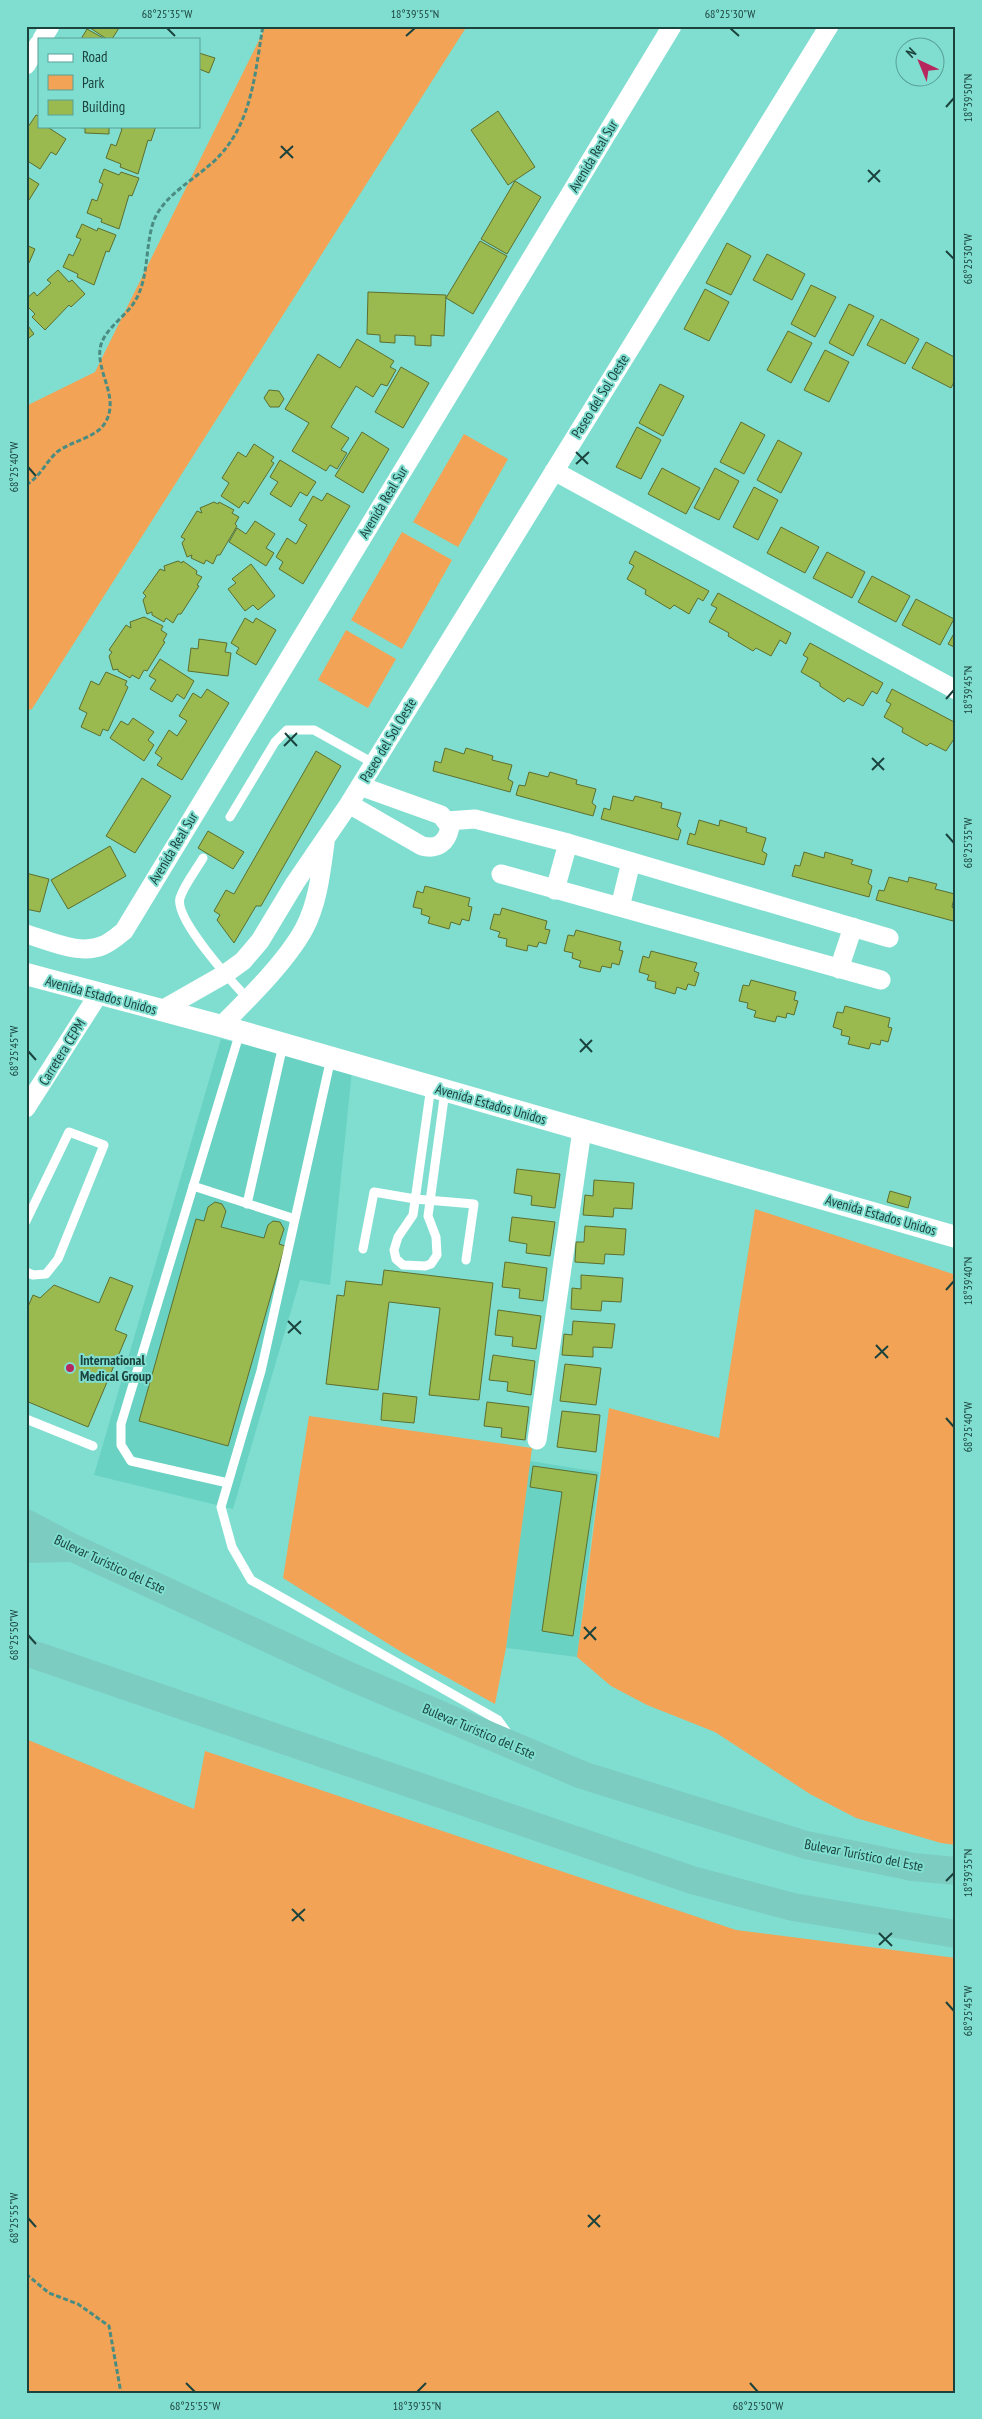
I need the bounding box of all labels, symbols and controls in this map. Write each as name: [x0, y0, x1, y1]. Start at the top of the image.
text: 68°25'35"W: [142, 6, 192, 21]
text: 18°39'55"N: [391, 6, 439, 21]
text: 68°25'30"W: [705, 6, 755, 21]
legend: [38, 38, 200, 128]
north arrow: [894, 38, 944, 88]
text: N: [902, 44, 920, 62]
text: Road: [82, 47, 108, 66]
text: Park: [82, 73, 104, 92]
text: 18°39'50"N: [960, 74, 975, 122]
text: Building: [82, 97, 125, 116]
street label: Avenida Real Sur: [564, 117, 622, 195]
text: 68°25'30"W: [960, 234, 975, 284]
street label: Paseo del Sol Oeste: [567, 351, 633, 441]
text: 68°25'40"W: [6, 442, 21, 492]
street label: Avenida Real Sur: [354, 463, 412, 541]
text: 18°39'45"N: [960, 666, 975, 714]
street label: Paseo del Sol Oeste: [356, 694, 420, 785]
street label: Avenida Real Sur: [144, 809, 202, 887]
text: 68°25'35"W: [960, 818, 975, 868]
street label: Avenida Estados Unidos: [43, 971, 159, 1019]
street label: Carretera CEPM: [35, 1015, 90, 1089]
text: 68°25'45"W: [6, 1026, 21, 1076]
street label: Avenida Estados Unidos: [433, 1080, 549, 1129]
street label: Avenida Estados Unidos: [823, 1191, 939, 1240]
text: 18°39'40"N: [960, 1257, 975, 1305]
place label: International Medical Group: [80, 1351, 151, 1385]
marker: International Medical Group: [64, 1362, 76, 1374]
text: 68°25'40"W: [960, 1402, 975, 1452]
street label: Bulevar Turístico del Este: [52, 1530, 169, 1598]
text: 68°25'50"W: [6, 1610, 21, 1660]
street label: Bulevar Turístico del Este: [420, 1699, 538, 1763]
street label: Bulevar Turístico del Este: [803, 1835, 925, 1875]
text: 18°39'35"N: [960, 1849, 975, 1897]
text: 68°25'45"W: [960, 1986, 975, 2036]
text: 68°25'55"W: [6, 2193, 21, 2243]
text: 68°25'55"W: [170, 2398, 220, 2413]
text: 18°39'35"N: [393, 2398, 441, 2413]
text: 68°25'50"W: [733, 2398, 783, 2413]

